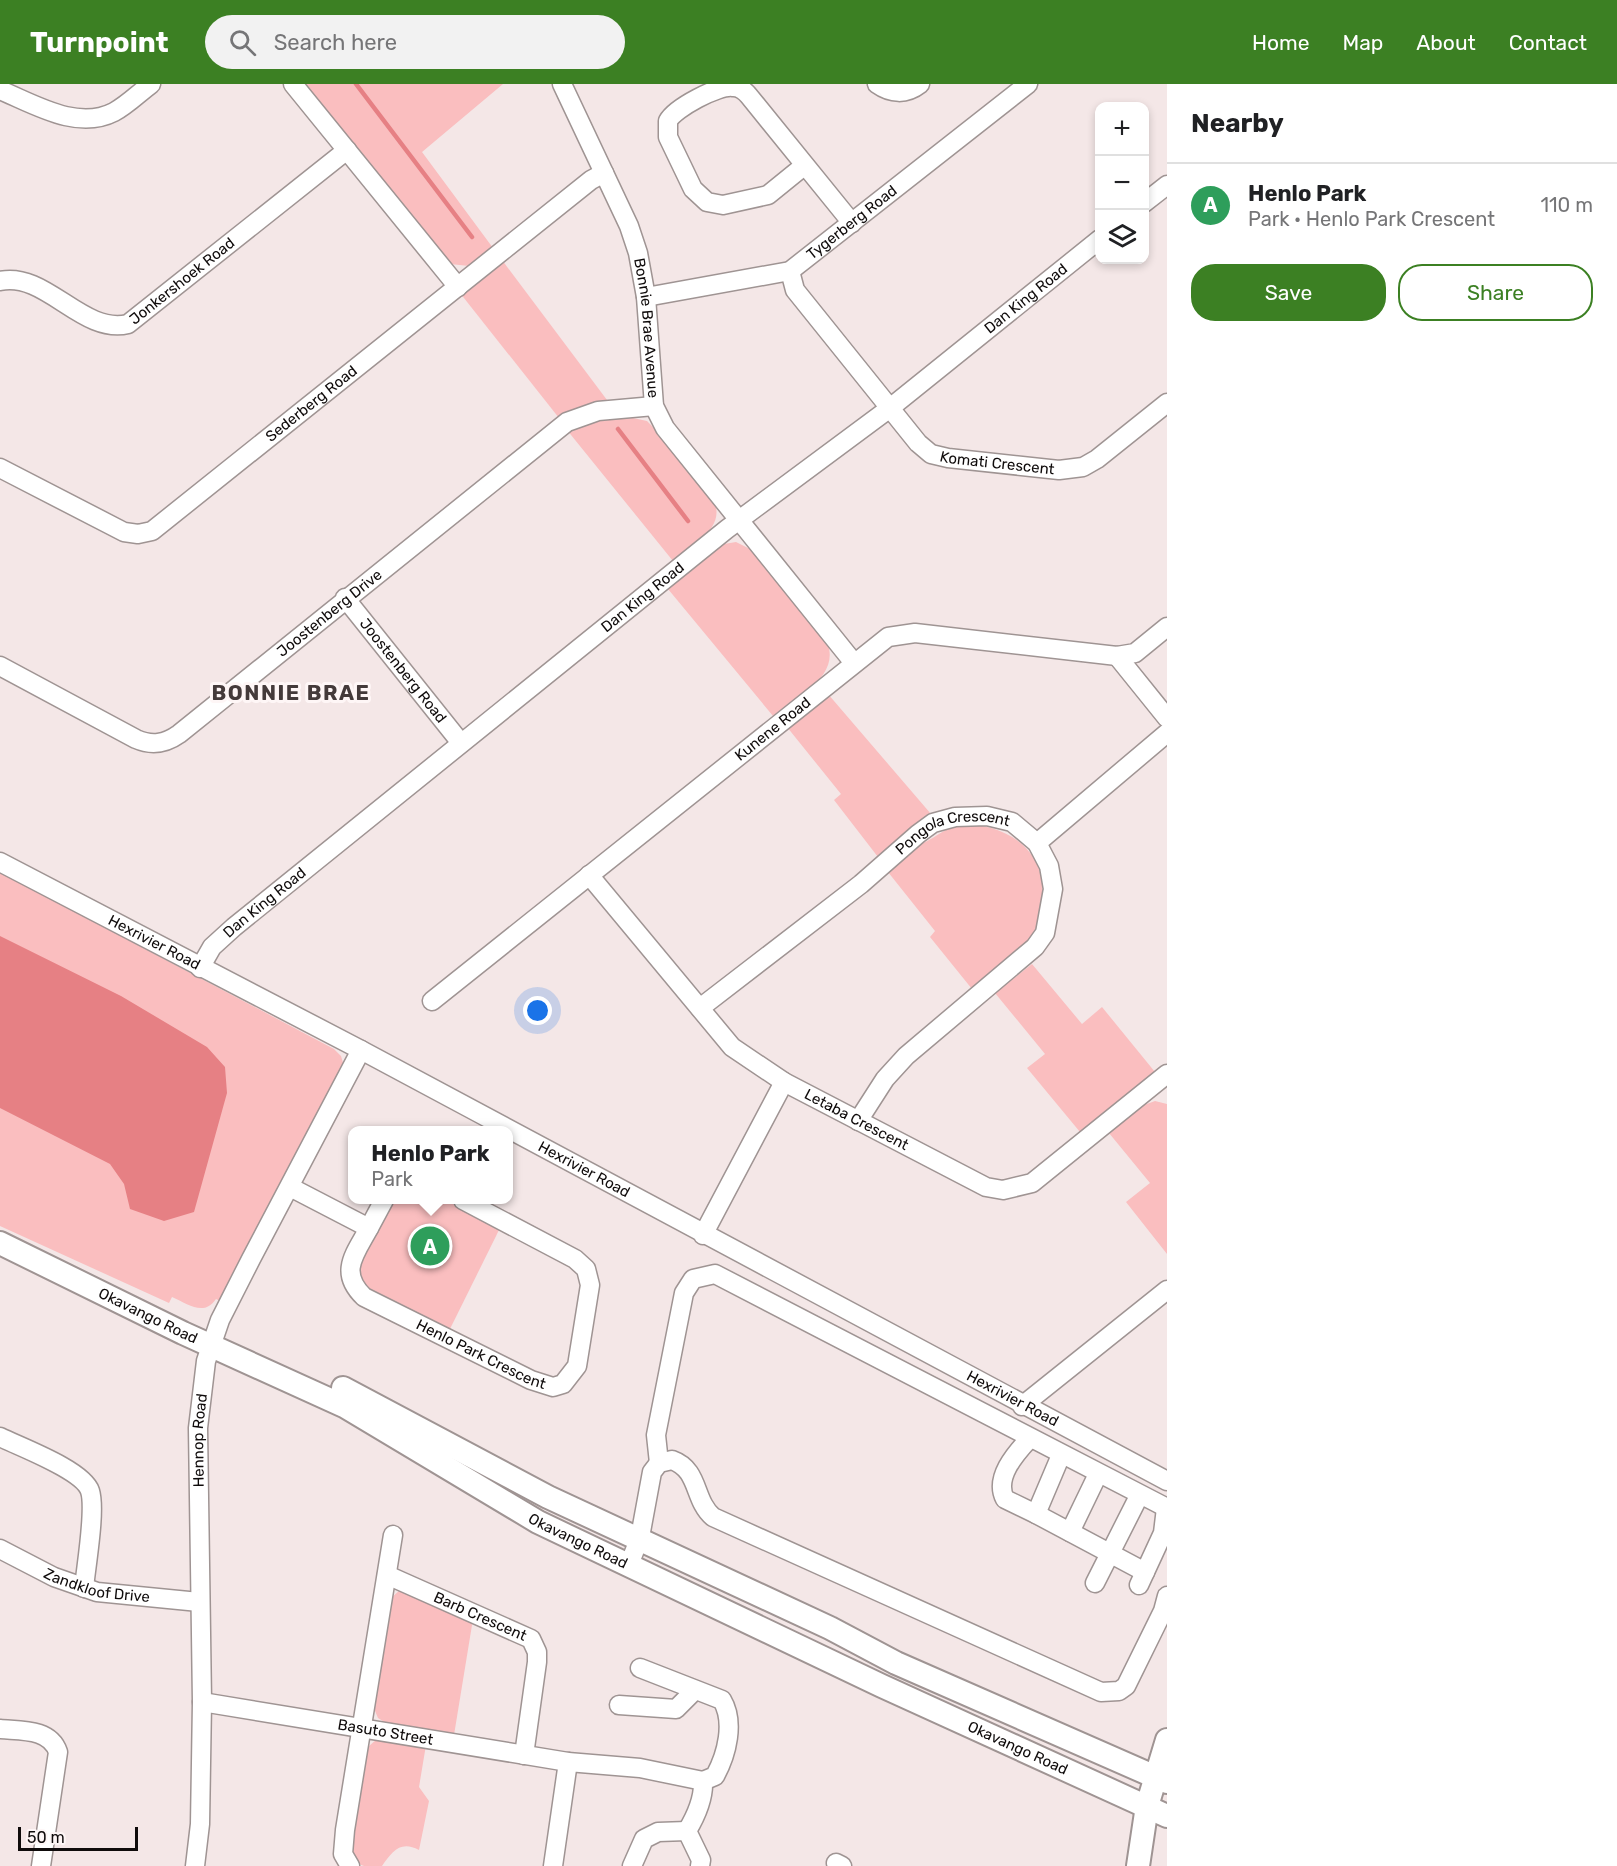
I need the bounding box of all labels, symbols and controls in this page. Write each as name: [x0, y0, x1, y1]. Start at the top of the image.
search box: [205, 15, 625, 69]
text: Turnpoint: [30, 26, 169, 59]
icon: search: [226, 26, 259, 59]
text: Search here: [274, 29, 397, 56]
text: Home: [1252, 30, 1309, 55]
text: Map: [1342, 30, 1383, 55]
text: About: [1416, 30, 1476, 55]
text: Contact: [1509, 30, 1587, 55]
map controls: [1095, 102, 1149, 264]
button: +: [1095, 102, 1149, 156]
text: Nearby: [1191, 108, 1284, 139]
button: −: [1095, 156, 1149, 210]
text: Henlo Park: [1248, 180, 1366, 207]
street label: Tygerberg Road: [803, 181, 901, 263]
text: A: [1203, 193, 1218, 217]
text: 110 m: [1541, 193, 1593, 217]
text: Park · Henlo Park Crescent: [1248, 207, 1495, 231]
button: layers: [1095, 210, 1149, 264]
street label: Jonkershoek Road: [126, 234, 238, 328]
street label: Bonnie Brae Avenue: [630, 256, 662, 399]
street label: Dan King Road: [981, 260, 1071, 337]
button: Save: [1191, 264, 1386, 321]
button: Share: [1398, 264, 1593, 321]
street label: Sederberg Road: [262, 362, 361, 446]
street label: Komati Crescent: [938, 447, 1056, 478]
street label: Dan King Road: [597, 558, 688, 636]
street label: Joostenberg Drive: [273, 565, 385, 661]
street label: Joostenberg Road: [356, 615, 450, 727]
district label: BONNIE BRAE: [212, 680, 370, 705]
street label: Kunene Road: [731, 693, 814, 765]
street label: Pongola Crescent: [892, 807, 1012, 858]
street label: Dan King Road: [219, 864, 310, 941]
street label: Hexrivier Road: [105, 911, 203, 974]
your location: [523, 996, 552, 1025]
street label: Letaba Crescent: [801, 1085, 912, 1154]
popup: [348, 1126, 513, 1204]
street label: Hexrivier Road: [535, 1137, 633, 1201]
text: Henlo Park: [371, 1140, 490, 1167]
text: Park: [371, 1167, 413, 1191]
pin: A: [410, 1224, 450, 1268]
street label: Okavango Road: [96, 1284, 201, 1347]
street label: Henlo Park Crescent: [413, 1315, 548, 1393]
street label: Hexrivier Road: [964, 1367, 1062, 1430]
street label: Hennop Road: [189, 1392, 211, 1488]
street label: Okavango Road: [525, 1509, 631, 1572]
street label: Zandkloof Drive: [41, 1564, 151, 1606]
street label: Barb Crescent: [431, 1588, 530, 1645]
street label: Basuto Street: [336, 1715, 435, 1749]
street label: Okavango Road: [965, 1717, 1071, 1779]
scale bar: [18, 1824, 138, 1852]
text: 50 m: [27, 1828, 65, 1847]

